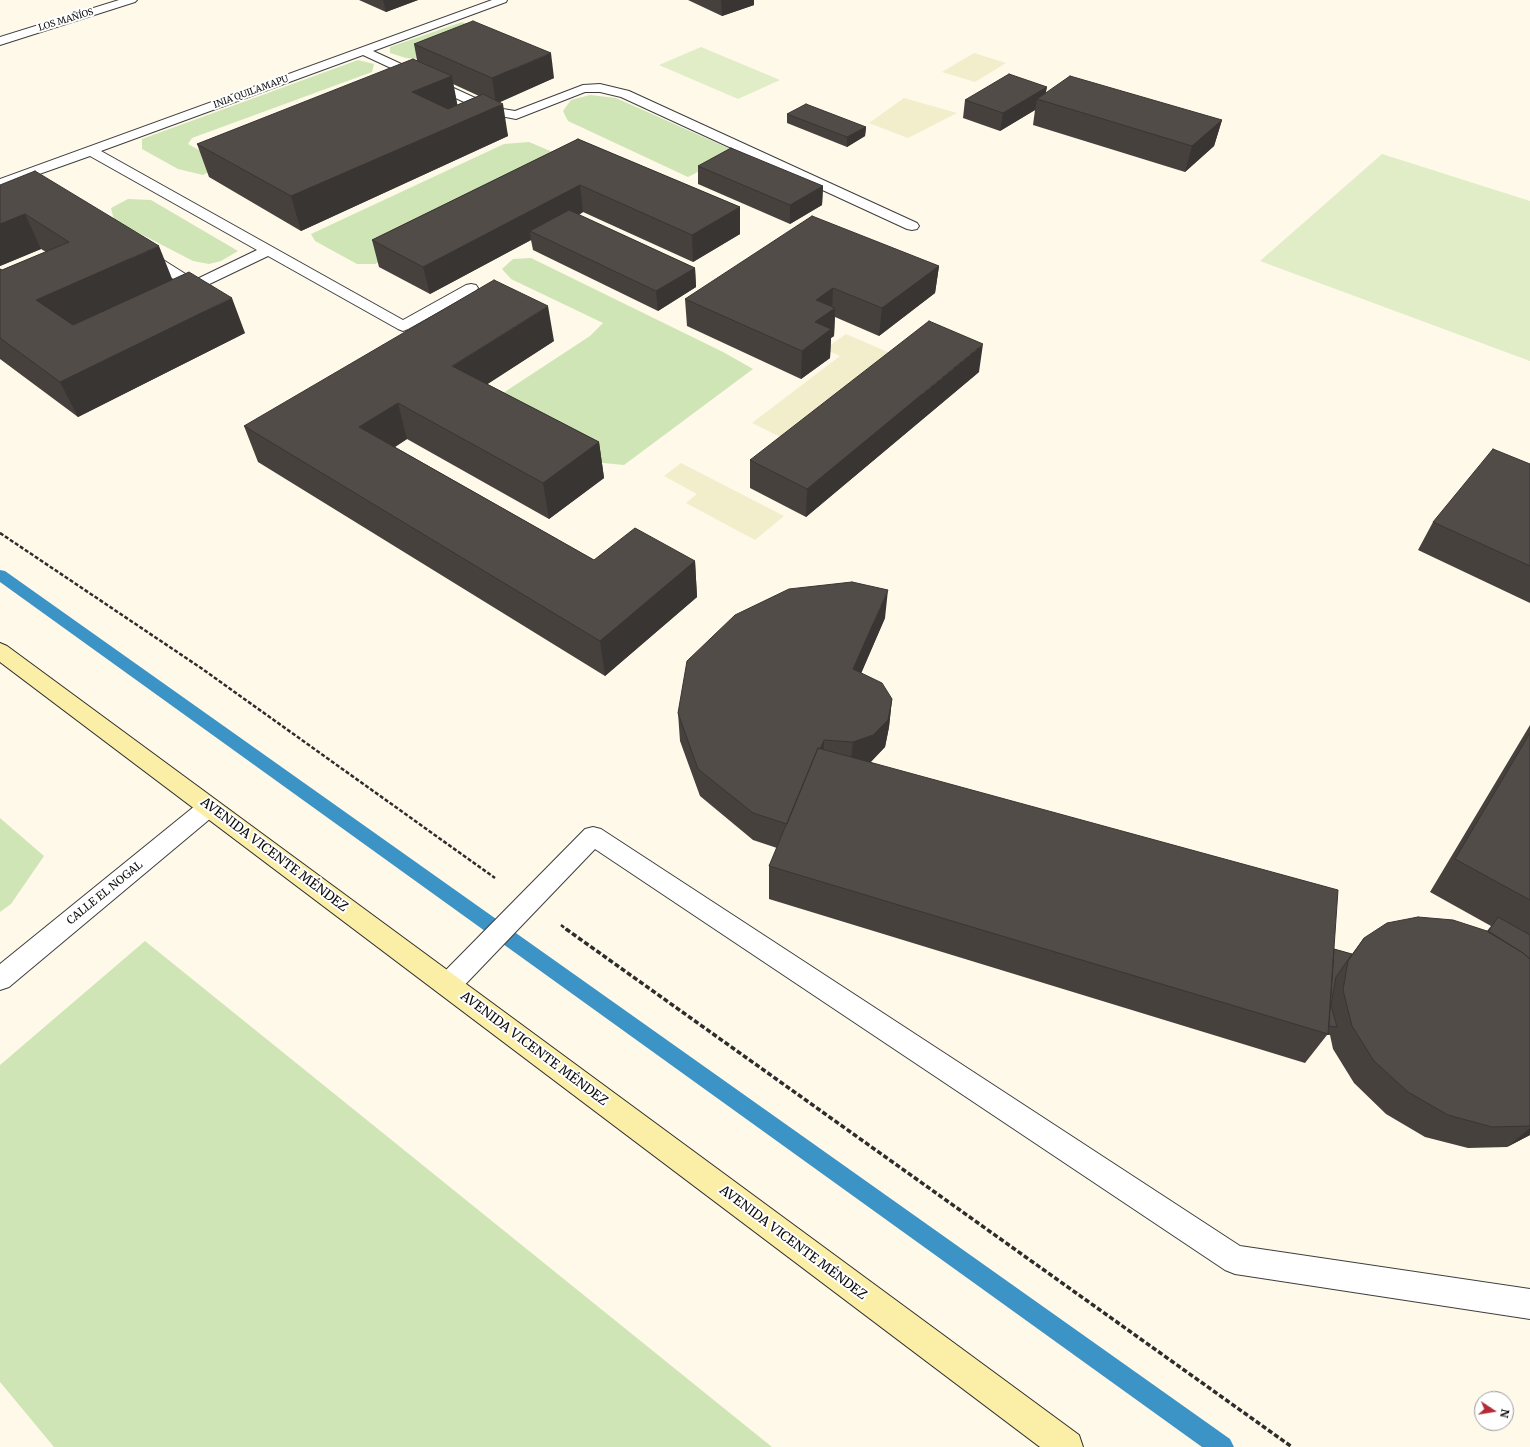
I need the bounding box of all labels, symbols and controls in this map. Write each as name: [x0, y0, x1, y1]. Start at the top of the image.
street label: LOS MAÑÍOS: [37, 7, 95, 33]
street label: INIA QUILAMAPU: [212, 73, 290, 111]
street label: AVENIDA VICENTE MÉNDEZ: [197, 795, 351, 915]
street label: CALLE EL NOGAL: [64, 858, 146, 928]
street label: AVENIDA VICENTE MÉNDEZ: [457, 989, 611, 1109]
street label: AVENIDA VICENTE MÉNDEZ: [716, 1183, 870, 1303]
north arrow: [1474, 1391, 1514, 1431]
text: N: [1497, 1408, 1513, 1419]

